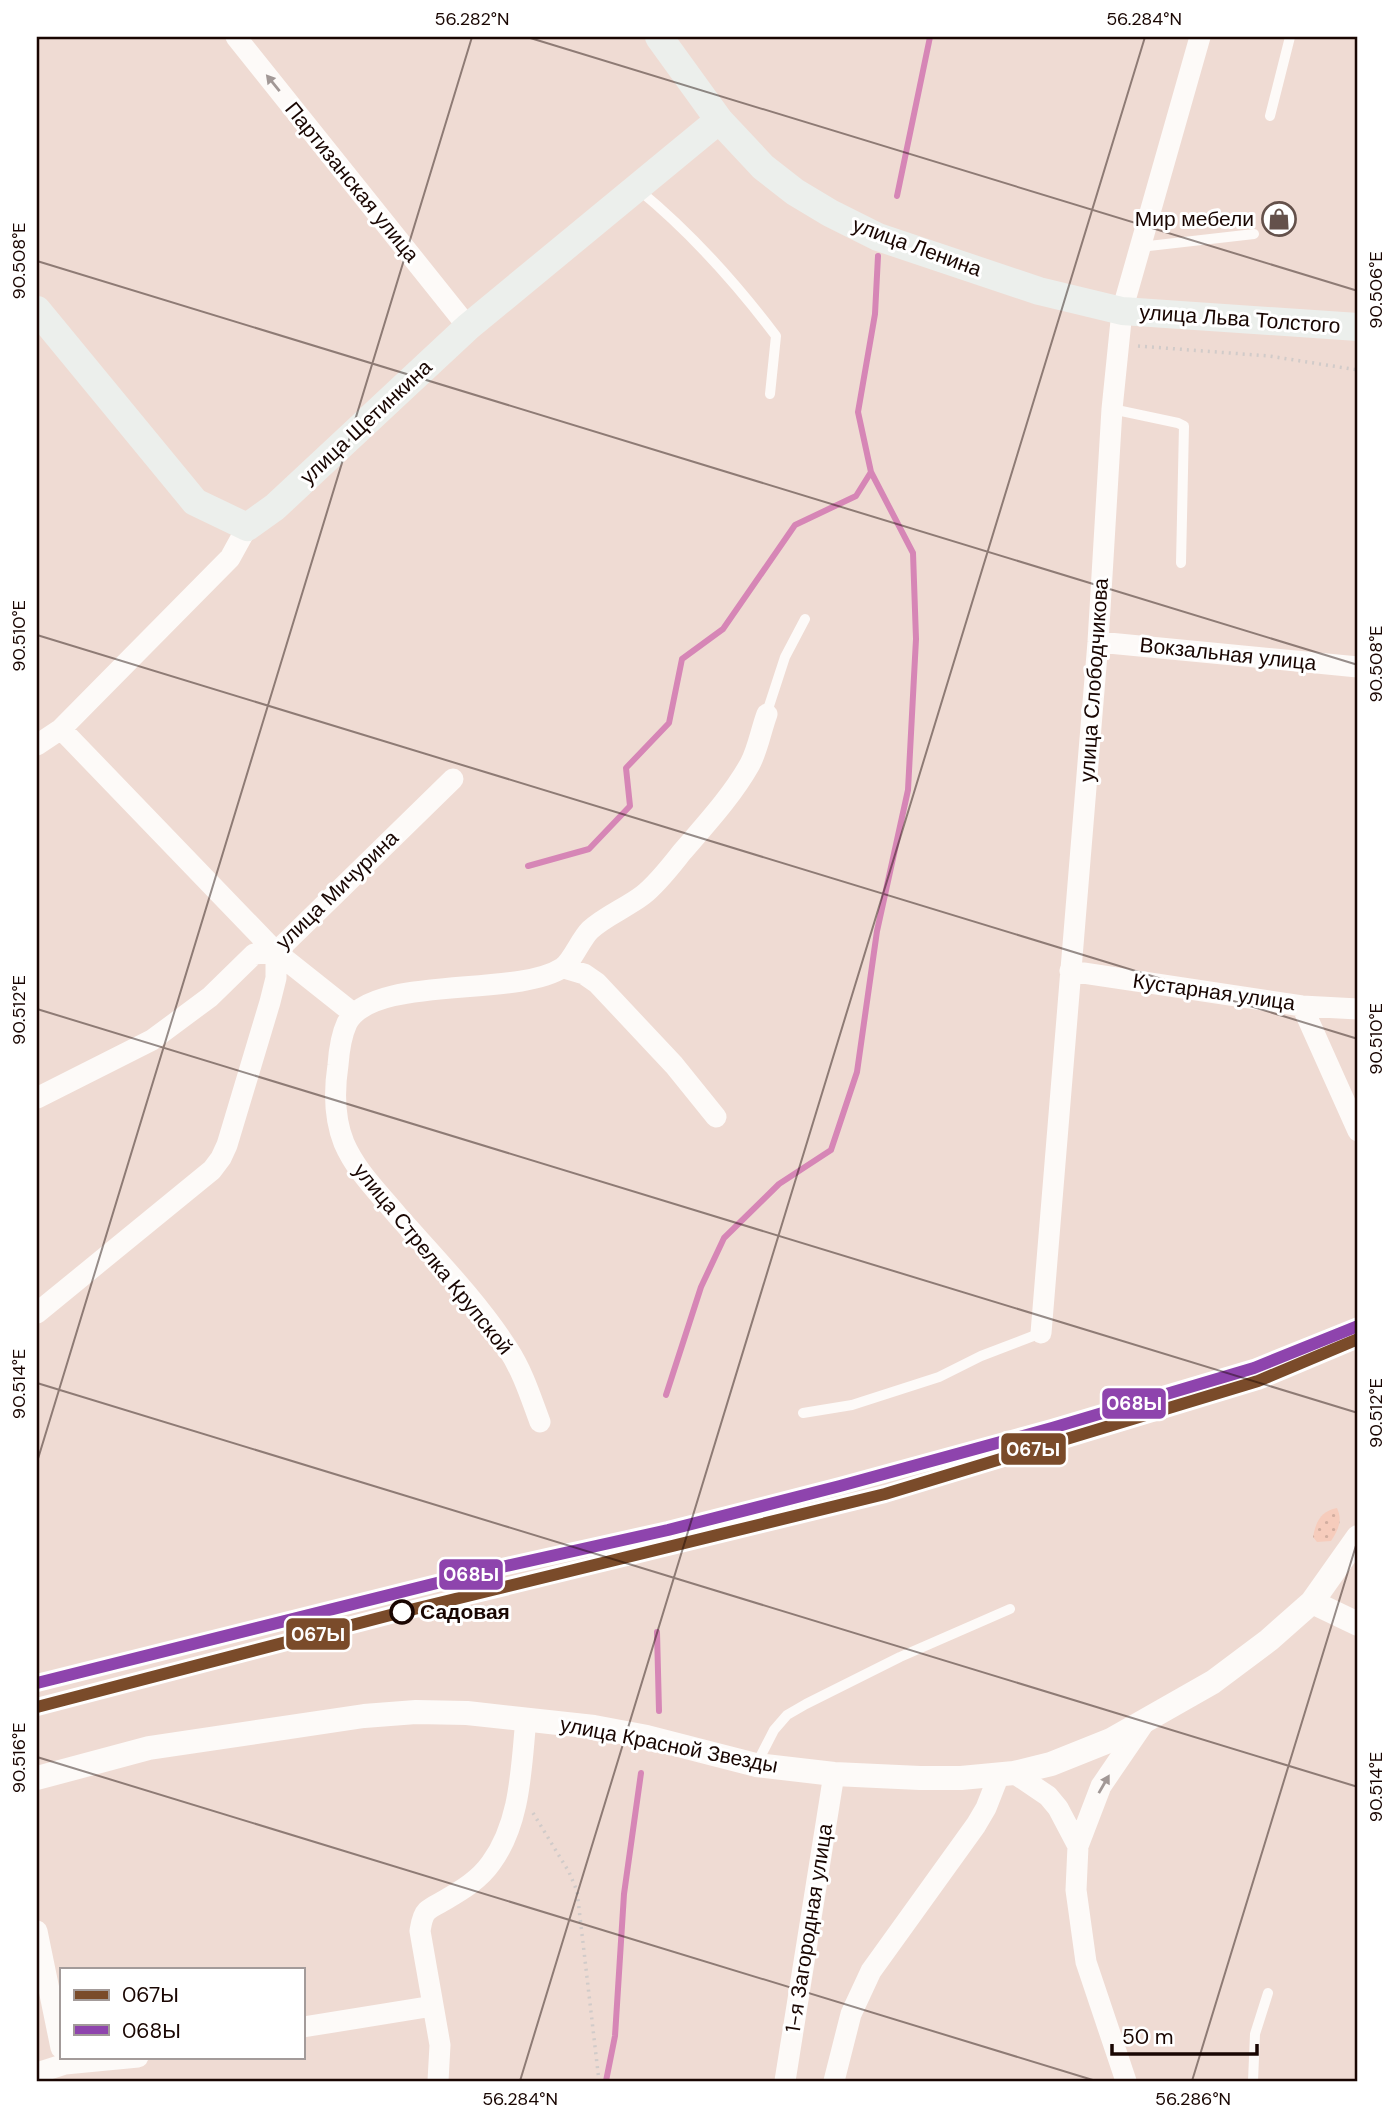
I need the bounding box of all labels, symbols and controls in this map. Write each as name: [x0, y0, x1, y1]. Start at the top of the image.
text: 56.282°N: [435, 7, 509, 31]
text: 56.284°N: [1106, 7, 1182, 31]
one-way arrow: [265, 74, 280, 92]
street label: Партизанская улица: [279, 96, 426, 268]
shop icon: Мир мебели: [1260, 200, 1298, 238]
place label: Мир мебели: [1135, 205, 1254, 233]
street label: улица Ленина: [849, 211, 986, 283]
text: 90.508°E: [7, 222, 31, 300]
text: 90.506°E: [1364, 251, 1388, 329]
street label: улица Льва Толстого: [1139, 298, 1341, 340]
street label: улица Щетинкина: [294, 353, 438, 491]
street label: улица Слободчикова: [1073, 577, 1115, 783]
text: 90.510°E: [7, 600, 31, 672]
text: 90.508°E: [1364, 625, 1388, 703]
street label: Вокзальная улица: [1138, 631, 1318, 677]
street label: улица Мичурина: [270, 824, 405, 956]
street label: Кустарная улица: [1131, 967, 1297, 1017]
text: 90.512°E: [7, 975, 31, 1045]
text: 90.510°E: [1364, 1003, 1388, 1075]
street label: улица Стрелка Крупской: [347, 1157, 519, 1361]
text: 90.514°E: [7, 1349, 31, 1419]
text: 90.512°E: [1364, 1378, 1388, 1448]
line badge: 068Ы: [1101, 1387, 1167, 1420]
text: 068Ы: [1106, 1391, 1162, 1416]
line badge: 067Ы: [1000, 1432, 1067, 1466]
text: 067Ы: [1006, 1437, 1060, 1462]
line badge: 068Ы: [438, 1558, 504, 1591]
text: 068Ы: [443, 1562, 499, 1587]
place label: Садовая: [420, 1598, 510, 1626]
marker: Садовая: [390, 1600, 414, 1624]
line badge: 067Ы: [285, 1617, 351, 1651]
text: 067Ы: [291, 1622, 345, 1647]
street label: улица Красной Звезды: [558, 1710, 780, 1780]
text: 90.516°E: [7, 1723, 31, 1793]
text: 90.514°E: [1364, 1752, 1388, 1822]
one-way arrow: [1098, 1774, 1110, 1793]
street label: 1-я Загородная улица: [779, 1821, 839, 2035]
legend: [60, 1968, 304, 2058]
text: 067Ы: [122, 1981, 179, 2009]
scale bar: [1112, 2013, 1257, 2057]
text: 068Ы: [122, 2017, 181, 2045]
text: 50 m: [1122, 2023, 1173, 2051]
text: 56.284°N: [482, 2087, 558, 2111]
text: 56.286°N: [1155, 2087, 1231, 2111]

